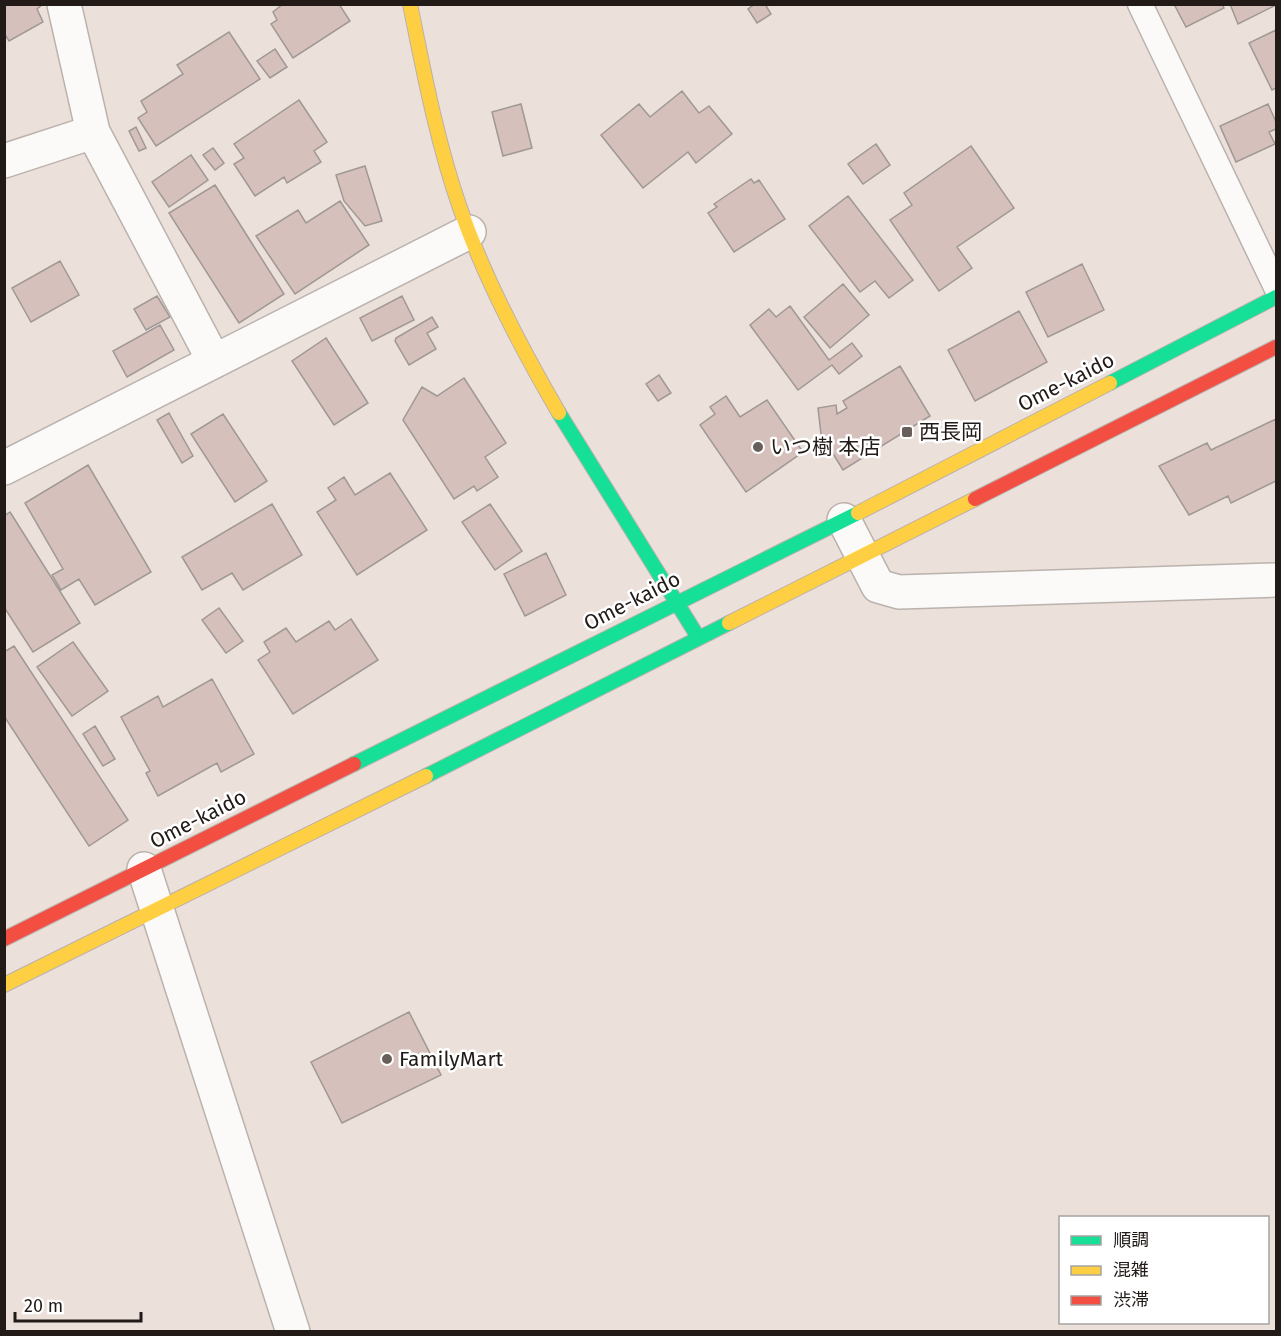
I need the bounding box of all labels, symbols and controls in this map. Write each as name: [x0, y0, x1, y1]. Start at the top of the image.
street label: Ome-kaido: [1013, 347, 1119, 417]
place label: 西長岡: [919, 419, 982, 445]
marker: 西長岡: [900, 425, 914, 439]
place label: いつ樹 本店: [770, 434, 881, 460]
marker: いつ樹 本店: [751, 440, 765, 454]
street label: Ome-kaido: [579, 566, 685, 636]
street label: Ome-kaido: [145, 784, 251, 854]
place label: FamilyMart: [399, 1046, 504, 1072]
marker: FamilyMart: [380, 1052, 394, 1066]
legend: [1059, 1216, 1269, 1324]
text: 順調: [1113, 1229, 1149, 1251]
text: 混雑: [1113, 1259, 1149, 1281]
scale bar: [15, 1285, 141, 1323]
text: 渋滞: [1113, 1289, 1149, 1311]
text: 20 m: [24, 1295, 63, 1317]

